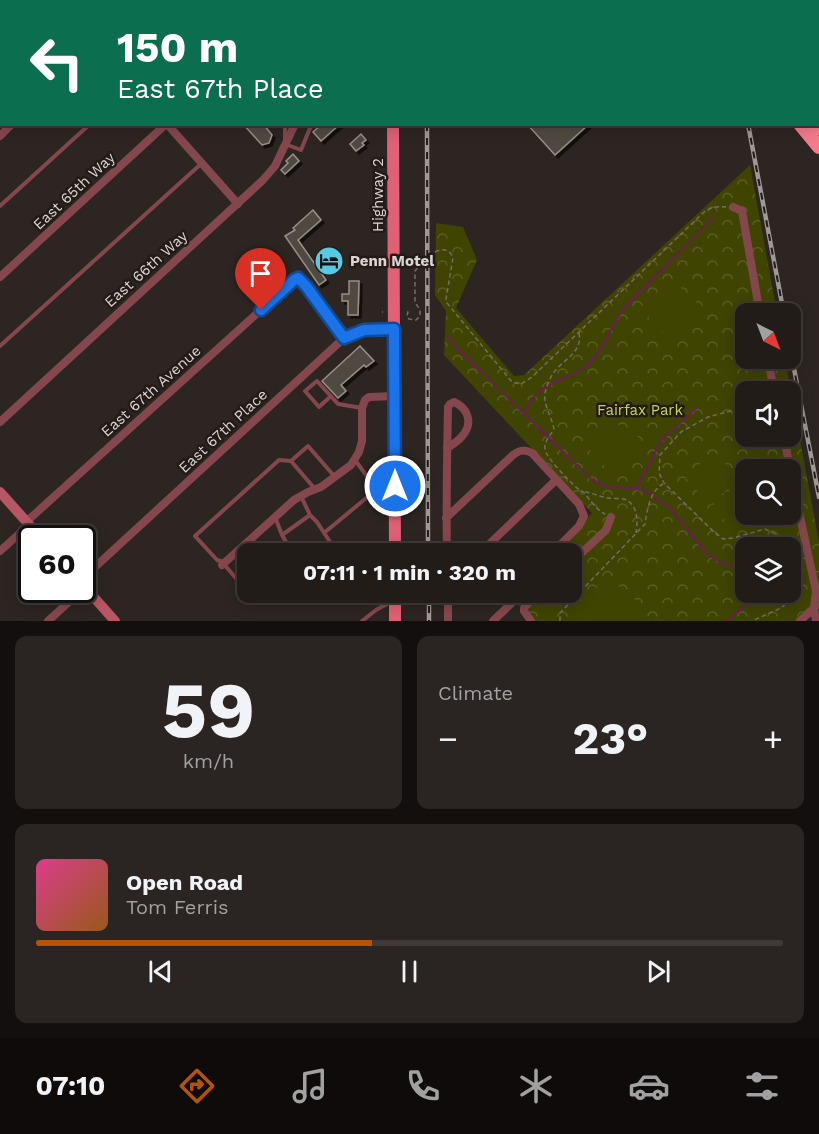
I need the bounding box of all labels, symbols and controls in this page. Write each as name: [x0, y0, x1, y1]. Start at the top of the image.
text: 150 m: [117, 23, 238, 72]
icon: left: [18, 24, 96, 102]
text: East 67th Place: [117, 73, 324, 105]
street label: East 65th Way: [29, 148, 119, 233]
street label: Highway 2: [369, 158, 387, 232]
street label: East 66th Way: [101, 227, 191, 311]
hotel icon: Penn Motel: [313, 245, 345, 277]
pin: [235, 248, 286, 310]
place label: Penn Motel: [350, 252, 434, 270]
icon: arrive: [244, 257, 277, 290]
north arrow: [735, 303, 801, 369]
map controls: [735, 303, 801, 603]
street label: East 67th Avenue: [97, 342, 205, 440]
button: sound: [735, 381, 801, 447]
street label: East 67th Place: [175, 385, 271, 477]
park label: Fairfax Park: [597, 401, 683, 419]
position arrow: [363, 454, 427, 518]
button: search: [735, 459, 801, 525]
speed limit sign: 60: [18, 525, 96, 603]
button: layers: [735, 537, 801, 603]
text: 07:11 · 1 min · 320 m: [303, 560, 516, 585]
text: 59: [162, 664, 255, 756]
text: Climate: [438, 681, 513, 705]
text: 23°: [573, 712, 648, 765]
text: −: [438, 719, 458, 758]
text: +: [763, 719, 783, 758]
text: km/h: [183, 749, 234, 773]
text: Open Road: [126, 870, 243, 895]
text: Tom Ferris: [126, 895, 229, 919]
icon: previous: [144, 955, 177, 988]
icon: pause: [393, 955, 426, 988]
icon: next: [642, 955, 675, 988]
icon: directions: [176, 1065, 218, 1107]
icon: music: [289, 1065, 331, 1107]
icon: phone: [402, 1065, 444, 1107]
icon: climate: [515, 1065, 557, 1107]
icon: car: [628, 1065, 670, 1107]
icon: filters: [741, 1065, 783, 1107]
text: 07:10: [36, 1070, 105, 1102]

